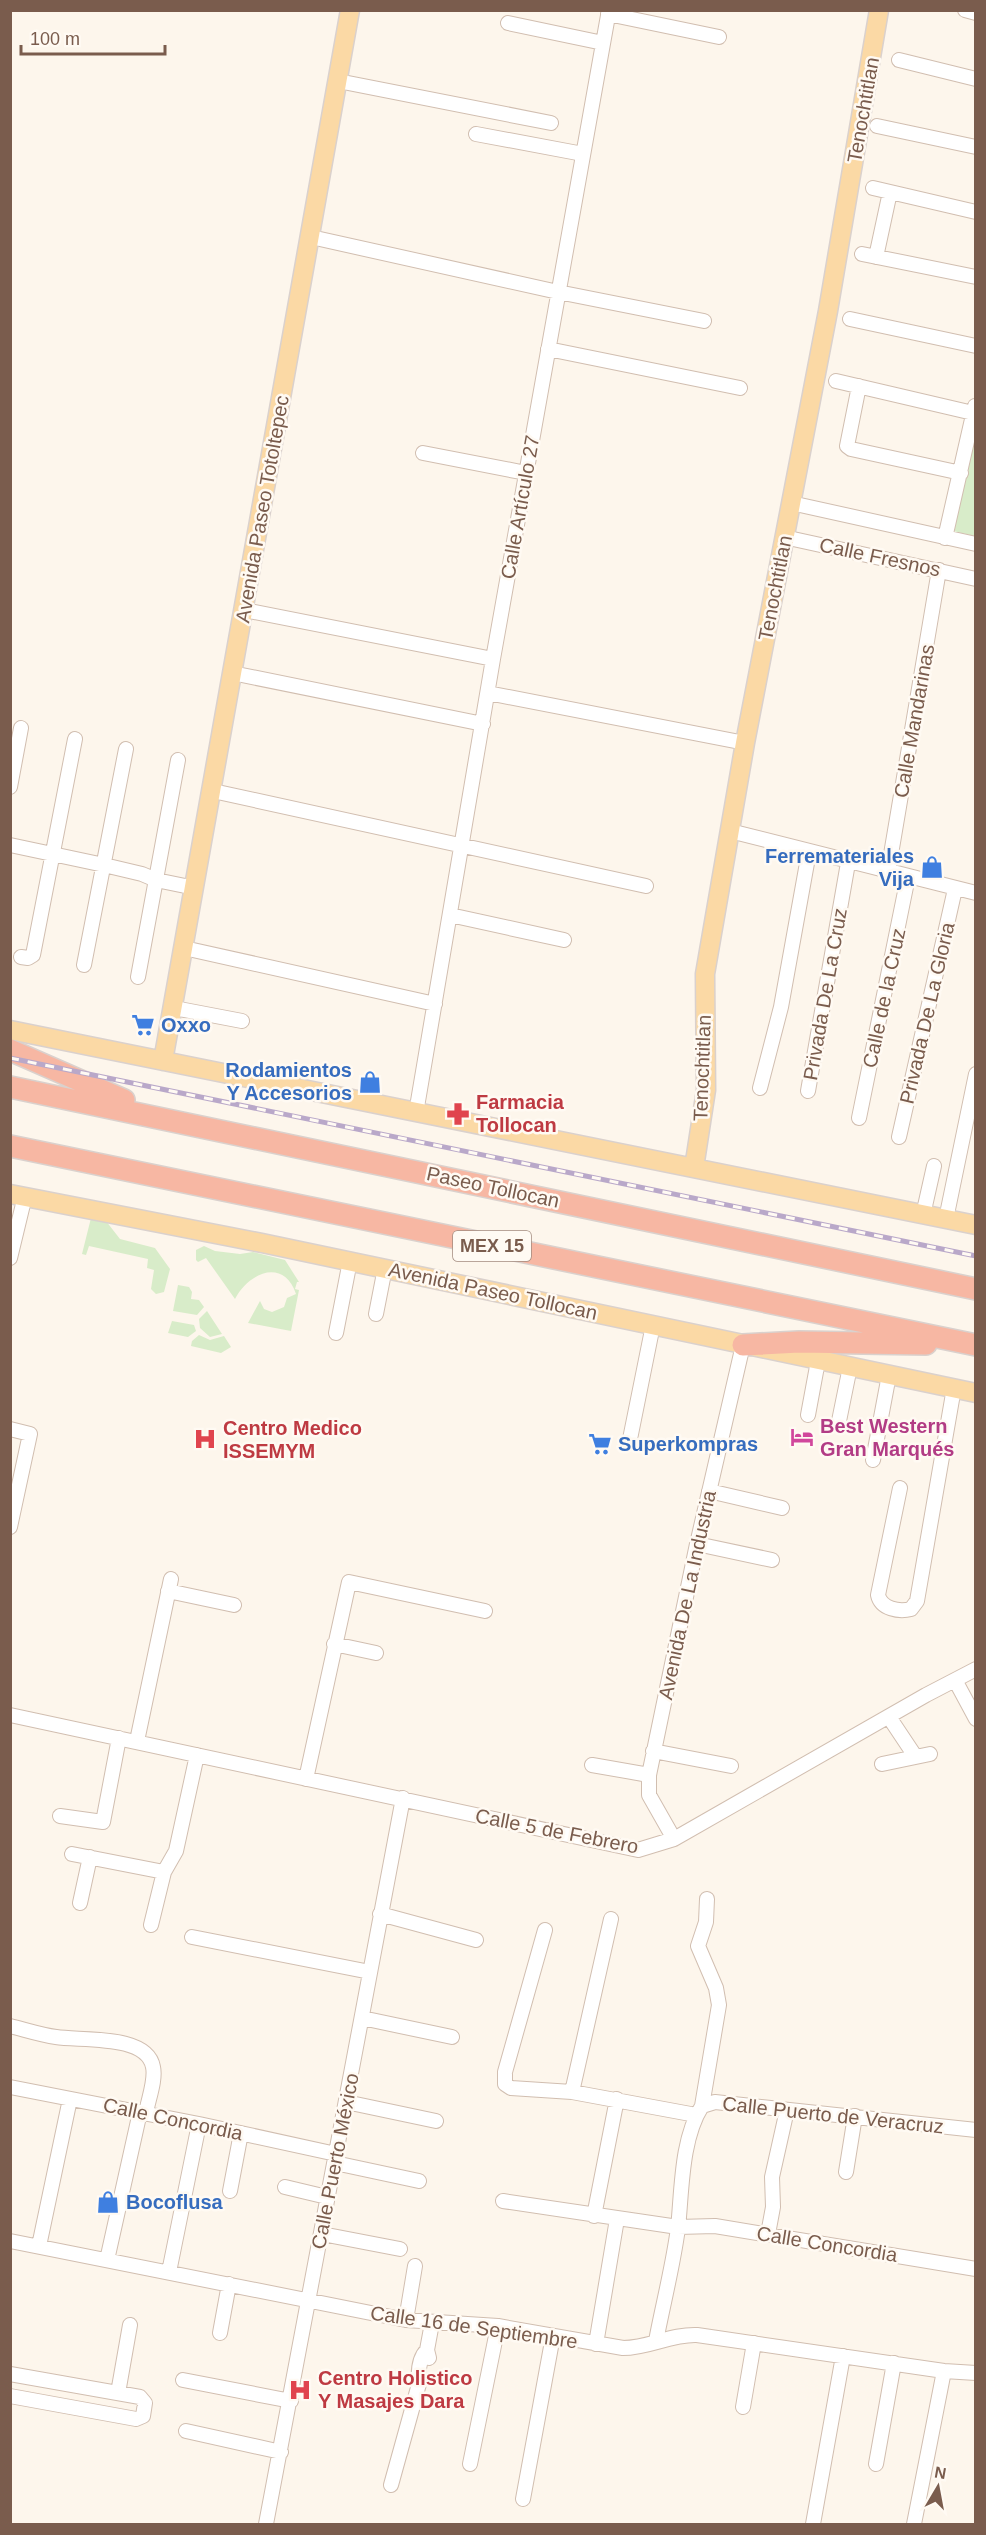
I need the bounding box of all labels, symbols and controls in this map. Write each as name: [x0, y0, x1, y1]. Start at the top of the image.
scale bar: [21, 18, 165, 56]
text: 100 m: [30, 29, 80, 49]
street label: Tenochtitlan: [843, 56, 883, 164]
street label: Avenida Paseo Totoltepec: [231, 394, 293, 624]
street label: Calle Artículo 27: [497, 433, 543, 581]
street label: Calle Fresnos: [817, 533, 943, 581]
street label: Tenochtitlan: [754, 534, 796, 642]
street label: Calle Mandarinas: [890, 642, 938, 800]
place label: Ferremateriales Vija: [765, 845, 915, 890]
shop icon: Ferremateriales Vija: [919, 854, 945, 880]
street label: Privada De La Cruz: [799, 906, 851, 1082]
street label: Privada De La Gloria: [895, 919, 959, 1106]
street label: Calle de la Cruz: [858, 926, 910, 1070]
supermarket icon: Oxxo: [130, 1012, 156, 1038]
place label: Oxxo: [161, 1014, 211, 1036]
street label: Tenochtitlan: [689, 1014, 715, 1122]
place label: Rodamientos Y Accesorios: [225, 1059, 352, 1104]
shop icon: Rodamientos Y Accesorios: [357, 1069, 383, 1095]
place label: Farmacia Tollocan: [476, 1091, 565, 1136]
pharmacy icon: Farmacia Tollocan: [445, 1101, 471, 1127]
street label: Paseo Tollocan: [425, 1162, 561, 1212]
road number: MEX 15: [453, 1231, 531, 1261]
street label: Avenida Paseo Tollocan: [387, 1258, 599, 1324]
place label: Best Western Gran Marqués: [820, 1415, 954, 1460]
place label: Centro Medico ISSEMYM: [223, 1417, 362, 1462]
hotel icon: Best Western Gran Marqués: [789, 1424, 815, 1450]
hospital icon: Centro Medico ISSEMYM: [192, 1426, 218, 1452]
supermarket icon: Superkompras: [587, 1431, 613, 1457]
place label: Superkompras: [618, 1433, 758, 1455]
street label: Avenida De La Industria: [654, 1488, 720, 1702]
street label: Calle 5 de Febrero: [474, 1804, 640, 1858]
street label: Calle Puerto México: [307, 2071, 363, 2251]
street label: Calle Puerto de Veracruz: [721, 2092, 945, 2138]
street label: Calle Concordia: [101, 2093, 246, 2145]
shop icon: Bocoflusa: [95, 2189, 121, 2215]
place label: Bocoflusa: [126, 2191, 224, 2213]
street label: Calle Concordia: [755, 2222, 900, 2266]
street label: Calle 16 de Septiembre: [369, 2302, 579, 2352]
place label: Centro Holistico Y Masajes Dara: [318, 2367, 472, 2412]
hospital icon: Centro Holistico Y Masajes Dara: [287, 2377, 313, 2403]
north arrow: [908, 2457, 968, 2517]
text: N: [933, 2463, 948, 2482]

